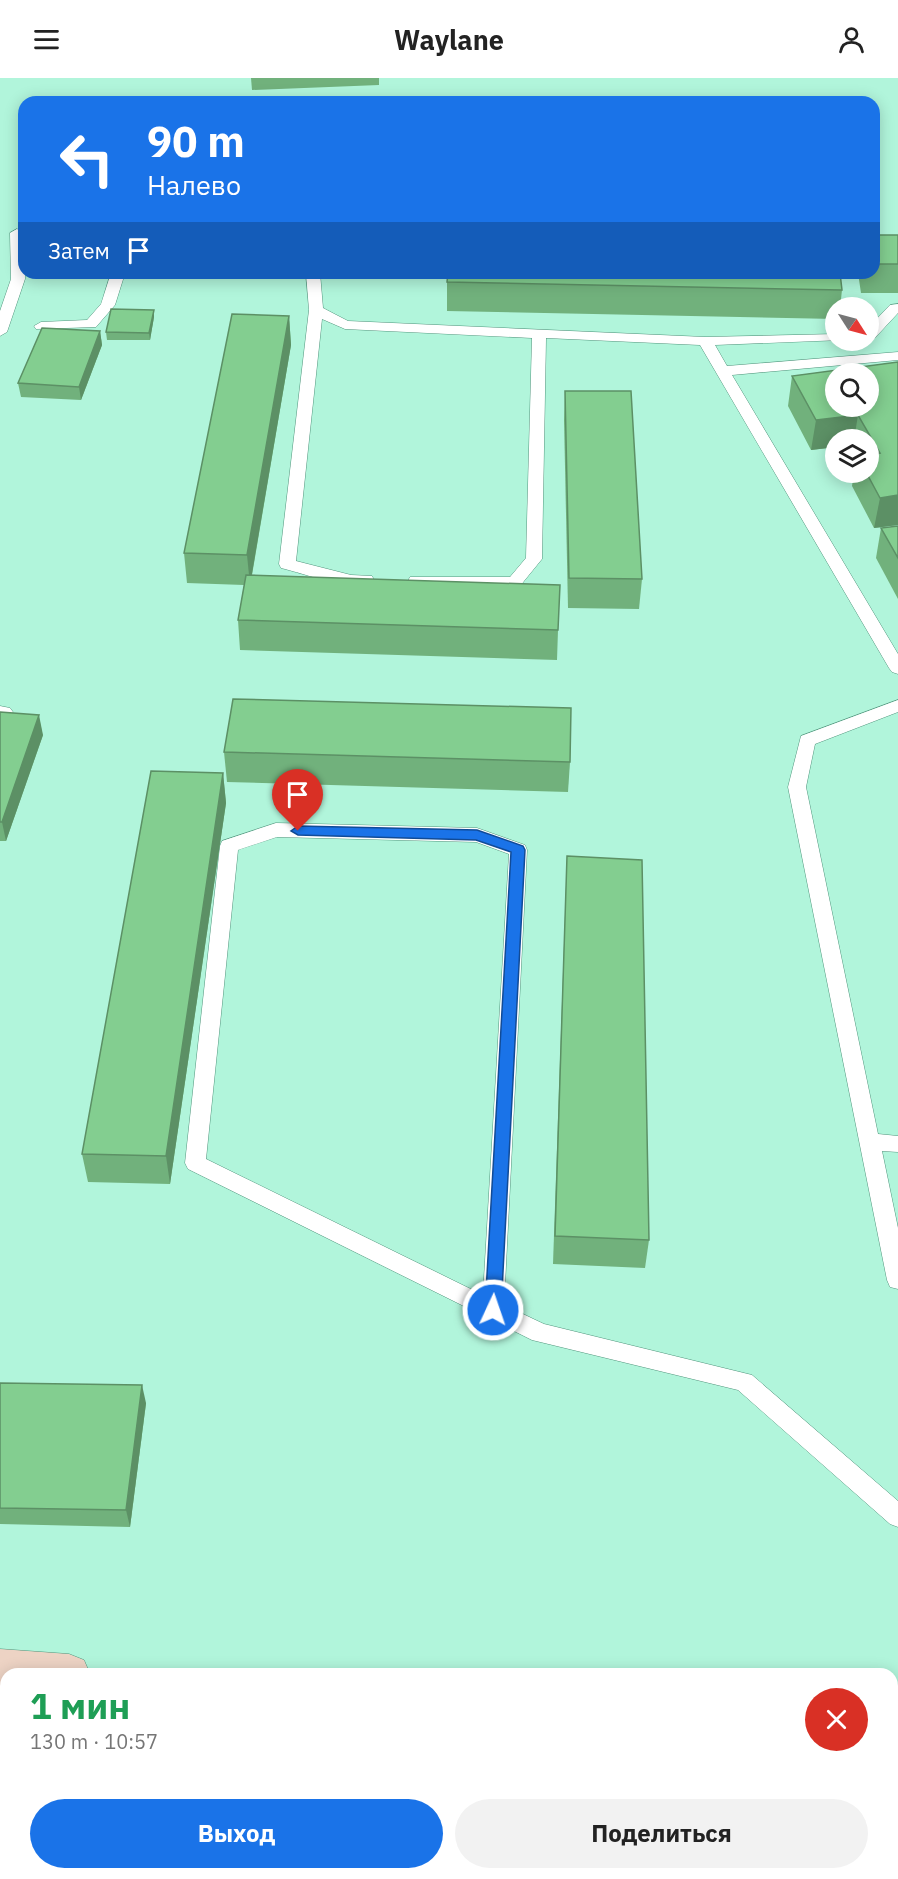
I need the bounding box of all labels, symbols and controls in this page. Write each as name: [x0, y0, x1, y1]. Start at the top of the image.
text: Waylane: [394, 22, 504, 57]
icon: menu: [30, 23, 63, 56]
icon: person: [835, 23, 868, 56]
text: 90 m: [147, 114, 245, 169]
icon: left: [48, 120, 126, 198]
text: Налево: [147, 167, 241, 202]
icon: arrive: [122, 234, 155, 267]
text: Затем: [48, 236, 110, 265]
north arrow: [825, 297, 879, 351]
map controls: [825, 297, 879, 483]
button: search: [825, 363, 879, 417]
button: layers: [825, 429, 879, 483]
pin: [272, 769, 323, 831]
icon: arrive: [281, 778, 314, 811]
position arrow: [461, 1278, 525, 1342]
text: 1 мин: [30, 1682, 130, 1729]
button: close: [805, 1688, 868, 1751]
text: 130 m · 10:57: [30, 1728, 158, 1755]
button: Выход: [30, 1799, 443, 1868]
button: Поделиться: [455, 1799, 868, 1868]

